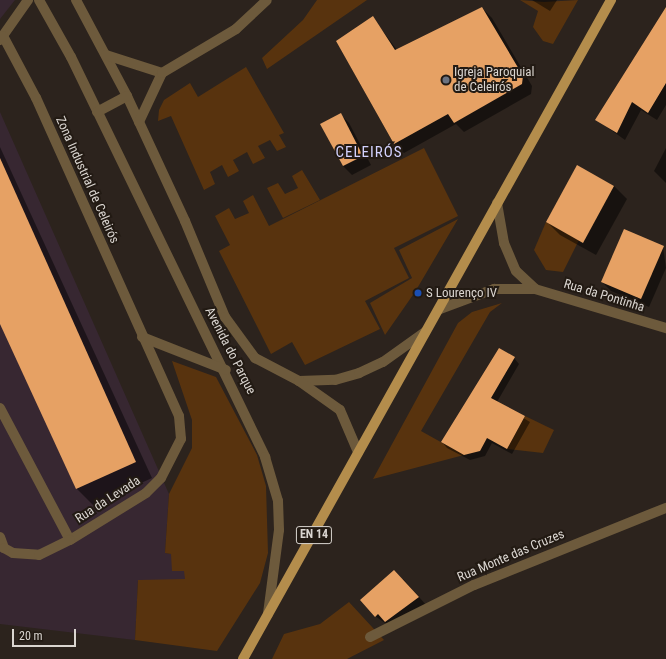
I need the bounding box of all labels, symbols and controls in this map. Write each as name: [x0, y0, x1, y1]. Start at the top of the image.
place label: Igreja Paroquial de Celeirós: [454, 65, 534, 96]
marker: Igreja Paroquial de Celeirós: [441, 75, 451, 85]
street label: Zona Industrial de Celeirós: [52, 114, 122, 246]
district label: CELEIRÓS: [335, 144, 403, 162]
street label: Rua da Pontinha: [562, 276, 646, 316]
place label: S Lourenço IV: [426, 285, 497, 301]
marker: S Lourenço IV: [413, 288, 423, 298]
street label: Avenida do Parque: [201, 305, 259, 397]
street label: Rua da Levada: [72, 473, 144, 527]
road number: EN 14: [295, 525, 333, 545]
street label: Rua Monte das Cruzes: [455, 526, 567, 586]
scale bar: [14, 621, 78, 647]
text: 20 m: [19, 629, 43, 643]

